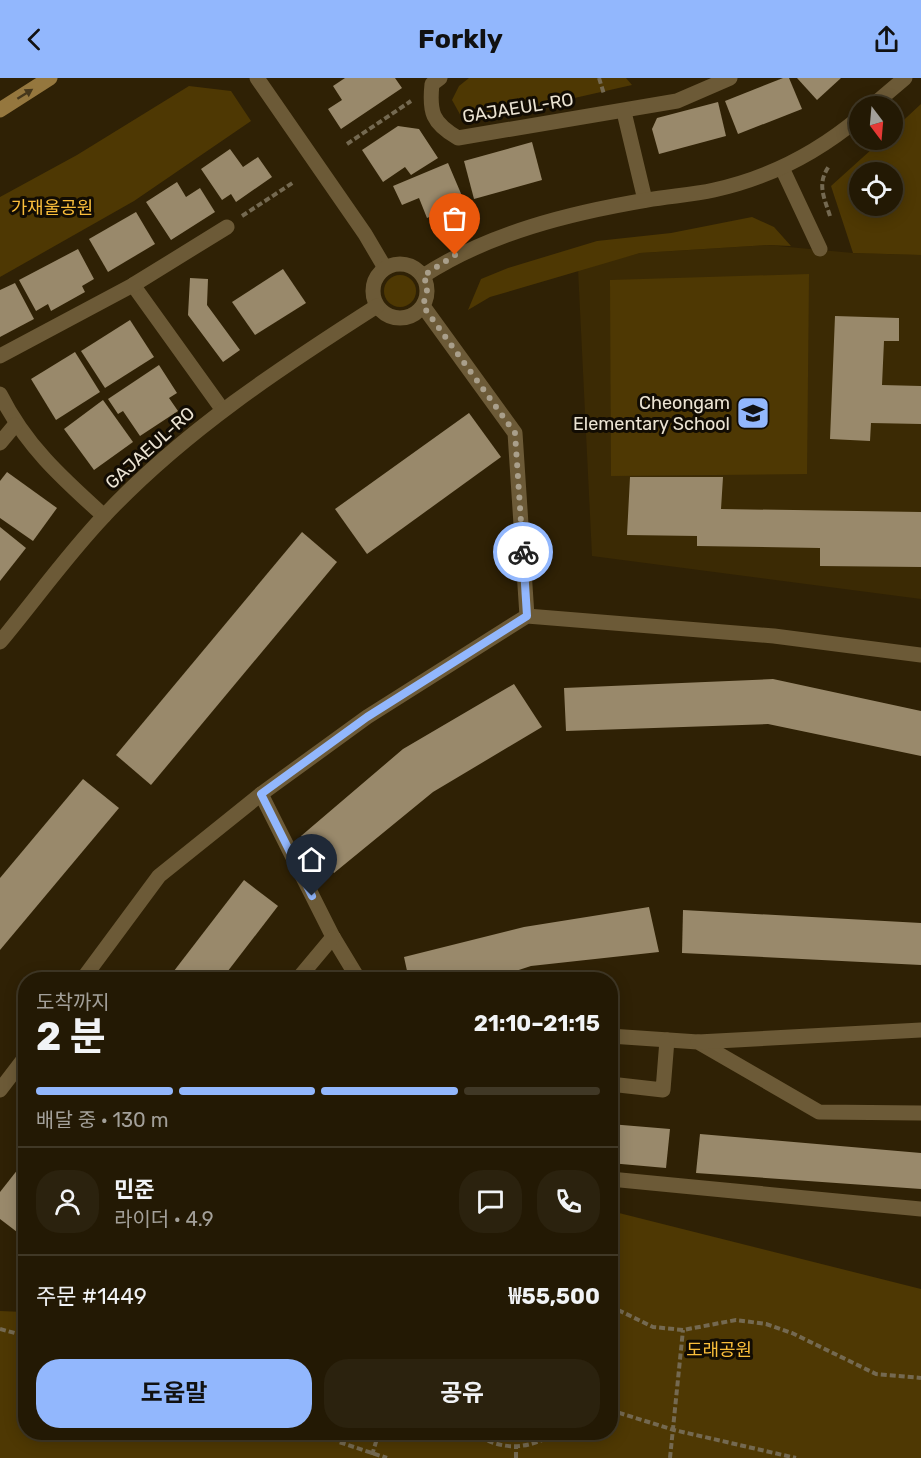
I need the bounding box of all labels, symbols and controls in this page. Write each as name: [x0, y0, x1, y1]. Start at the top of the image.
icon: back: [18, 23, 51, 56]
text: Forkly: [418, 23, 503, 55]
icon: share: [870, 23, 903, 56]
one-way arrow: [17, 88, 33, 99]
street label: GAJAEUL-RO: [461, 88, 575, 128]
north arrow: [849, 96, 903, 150]
map controls: [849, 96, 903, 216]
button: locate: [849, 162, 903, 216]
pin: [429, 193, 480, 255]
park label: 가재울공원: [11, 197, 93, 219]
icon: bag: [438, 202, 471, 235]
place label: Cheongam Elementary School: [573, 392, 730, 435]
school or university icon: Cheongam Elementary School: [735, 395, 771, 431]
street label: GAJAEUL-RO: [101, 402, 199, 494]
courier: [493, 522, 553, 582]
icon: bike: [507, 536, 540, 569]
pin: [286, 834, 337, 896]
icon: home: [295, 843, 328, 876]
text: 도착까지: [36, 990, 110, 1014]
text: 21:10–21:15: [474, 1010, 600, 1037]
text: 2 분: [36, 1014, 106, 1060]
text: 배달 중 · 130 m: [36, 1108, 168, 1132]
button: person: [36, 1170, 99, 1233]
button: chat: [459, 1170, 522, 1233]
button: phone: [537, 1170, 600, 1233]
text: 민준: [114, 1176, 154, 1203]
text: 라이더 · 4.9: [114, 1207, 214, 1231]
text: 주문 #1449: [36, 1283, 147, 1310]
text: ₩55,500: [508, 1283, 600, 1310]
park label: 도래공원: [686, 1339, 752, 1361]
button: 도움말: [36, 1359, 312, 1428]
button: 공유: [324, 1359, 600, 1428]

